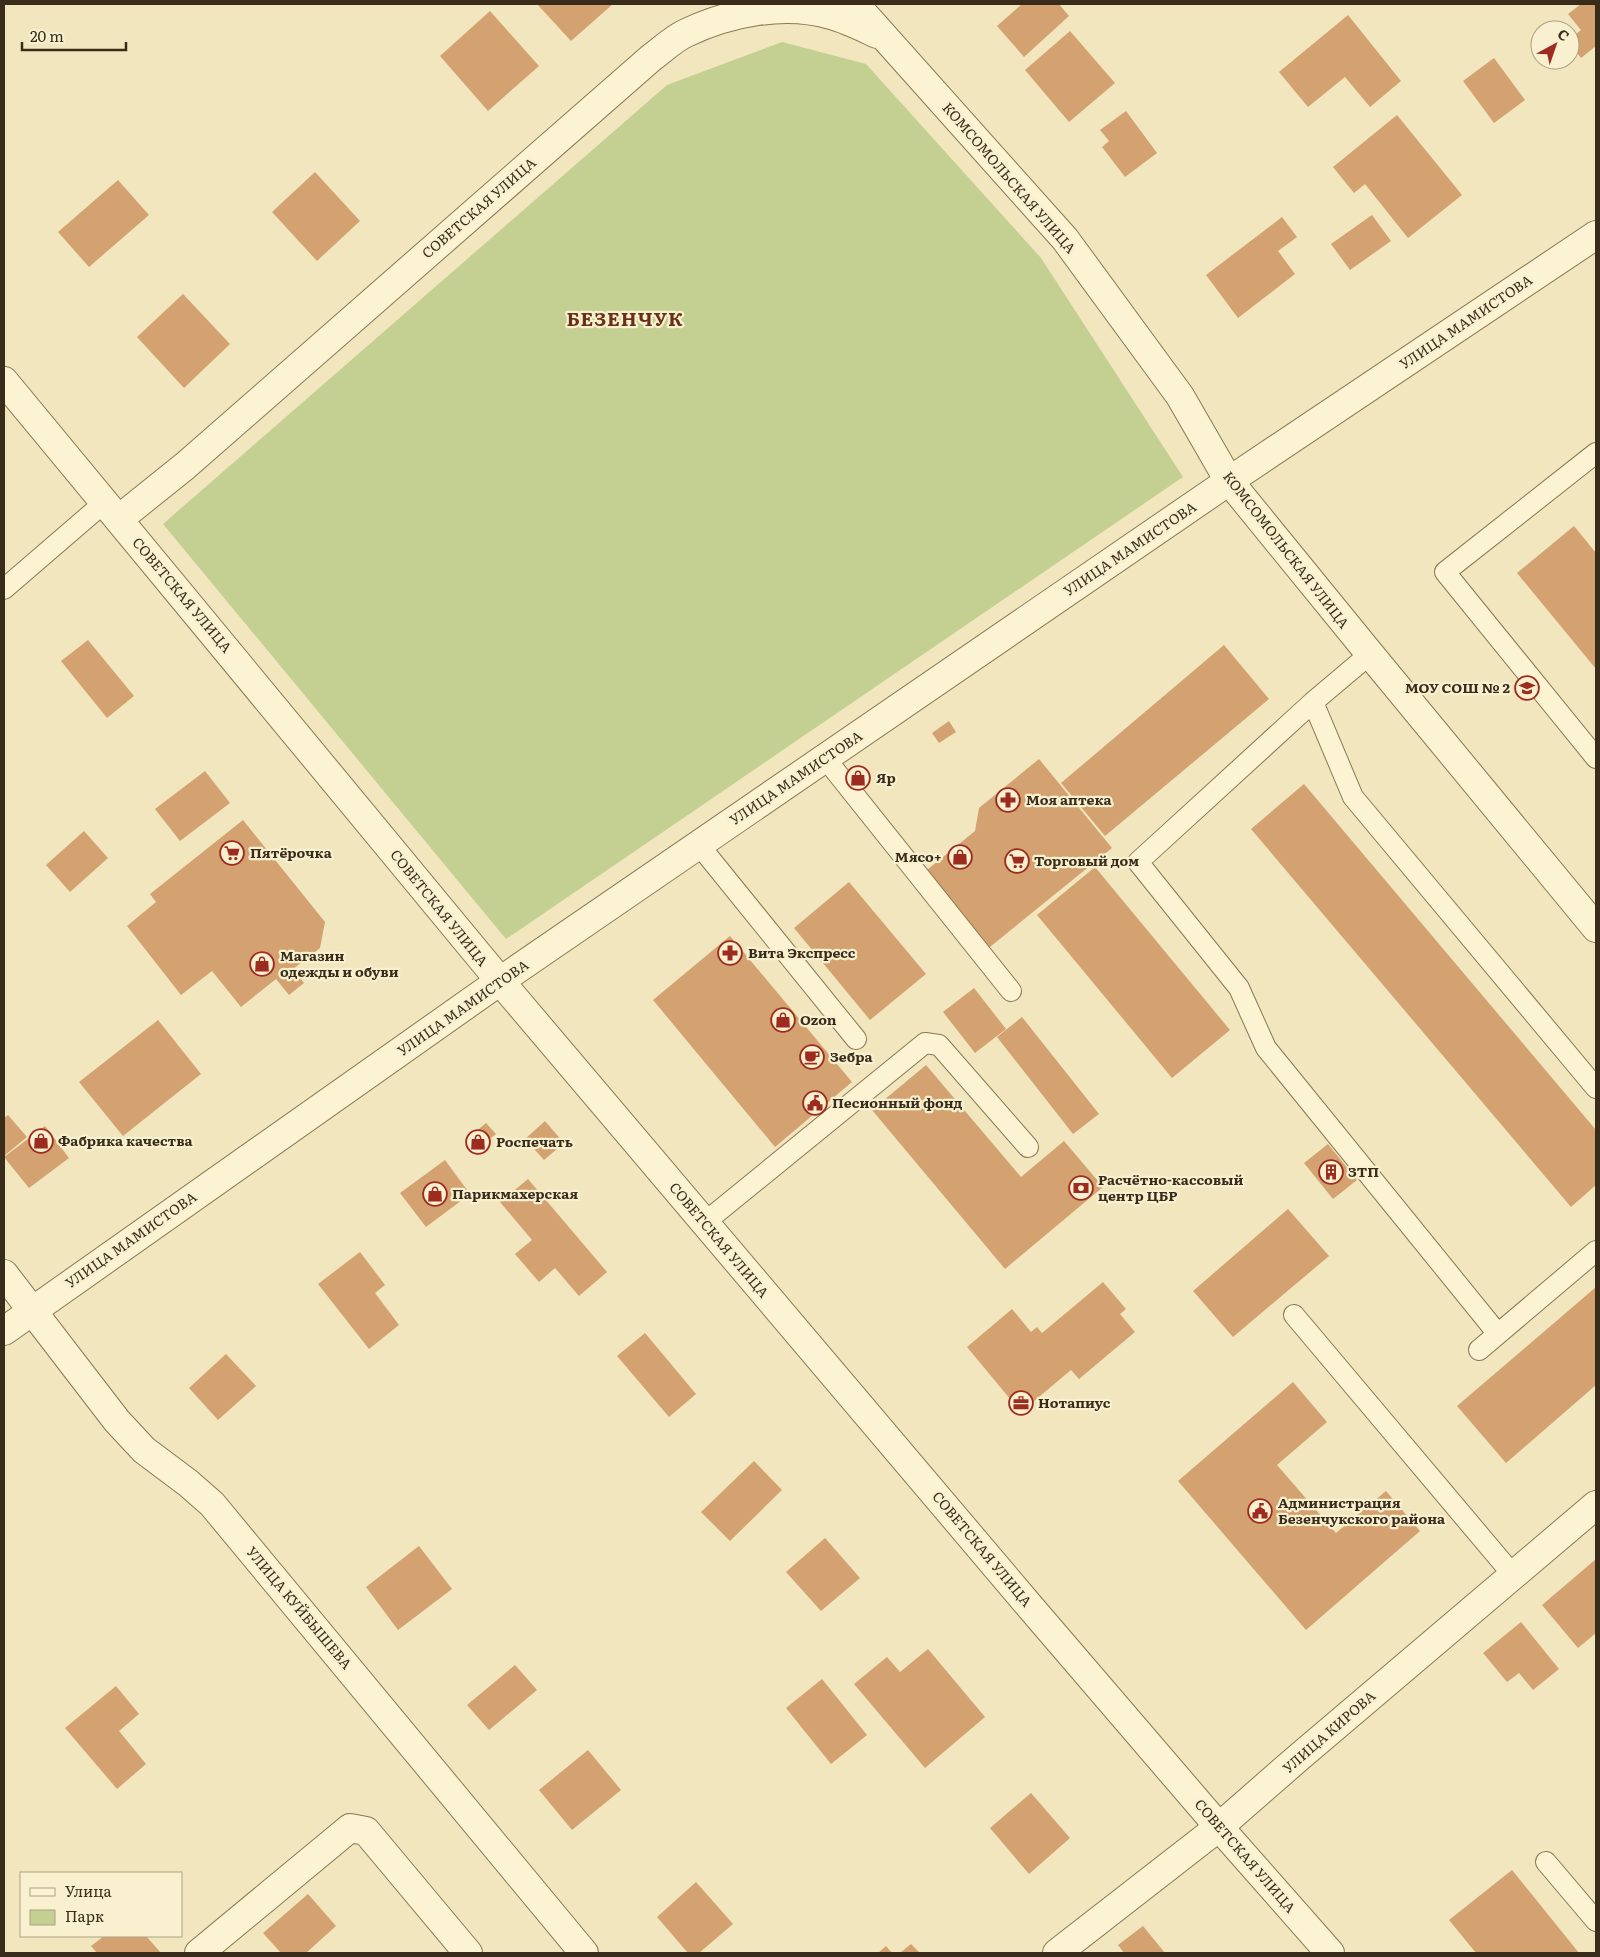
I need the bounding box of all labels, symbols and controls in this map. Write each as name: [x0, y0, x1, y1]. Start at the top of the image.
scale bar: [22, 20, 126, 52]
north arrow: [1530, 20, 1580, 70]
text: С: [1554, 23, 1574, 45]
text: 20 m: [30, 24, 64, 47]
street label: КОМСОМОЛЬСКАЯ УЛИЦА: [938, 97, 1082, 258]
street label: СОВЕТСКАЯ УЛИЦА: [417, 152, 540, 262]
street label: УЛИЦА МАМИСТОВА: [1395, 269, 1536, 373]
district label: БЕЗЕНЧУК: [566, 304, 684, 332]
street label: КОМСОМОЛЬСКАЯ УЛИЦА: [1219, 467, 1355, 633]
street label: УЛИЦА МАМИСТОВА: [1059, 496, 1200, 600]
street label: СОВЕТСКАЯ УЛИЦА: [128, 532, 237, 657]
school or university icon: МОУ СОШ № 2: [1514, 675, 1540, 701]
place label: МОУ СОШ № 2: [1405, 677, 1510, 697]
street label: УЛИЦА МАМИСТОВА: [725, 725, 866, 829]
shop icon: Яр: [845, 765, 871, 791]
place label: Яр: [876, 767, 896, 787]
pharmacy icon: Моя аптека: [995, 787, 1021, 813]
place label: Моя аптека: [1026, 789, 1113, 809]
supermarket icon: Пятёрочка: [219, 840, 245, 866]
place label: Пятёрочка: [250, 842, 333, 862]
shop icon: Мясо+: [947, 844, 973, 870]
street label: СОВЕТСКАЯ УЛИЦА: [386, 845, 494, 971]
place label: Мясо+: [895, 846, 942, 866]
supermarket icon: Торговый дом: [1004, 848, 1030, 874]
place label: Торговый дом: [1034, 850, 1139, 870]
pharmacy icon: Вита Экспресс: [717, 940, 743, 966]
place label: Вита Экспресс: [748, 942, 856, 962]
place label: Магазин одежды и обуви: [280, 945, 399, 981]
shop icon: Магазин одежды и обуви: [249, 951, 275, 977]
street label: УЛИЦА МАМИСТОВА: [393, 954, 533, 1060]
shop icon: Ozon: [770, 1007, 796, 1033]
place label: Ozon: [800, 1009, 837, 1029]
cafe icon: Зебра: [799, 1044, 825, 1070]
place label: Зебра: [830, 1046, 873, 1066]
public building icon: Песионный фонд: [802, 1090, 828, 1116]
place label: Песионный фонд: [832, 1092, 963, 1112]
shop icon: Фабрика качества: [28, 1128, 54, 1154]
shop icon: Роспечать: [465, 1129, 491, 1155]
place label: Фабрика качества: [58, 1130, 194, 1150]
place label: Роспечать: [496, 1131, 573, 1151]
building icon: ЗТП: [1318, 1159, 1344, 1185]
place label: ЗТП: [1348, 1161, 1379, 1181]
place label: Расчётно-кассовый центр ЦБР: [1098, 1169, 1243, 1205]
bank icon: Расчётно-кассовый центр ЦБР: [1068, 1175, 1094, 1201]
street label: СОВЕТСКАЯ УЛИЦА: [665, 1177, 774, 1302]
shop icon: Парикмахерская: [422, 1181, 448, 1207]
place label: Парикмахерская: [452, 1183, 578, 1203]
street label: УЛИЦА МАМИСТОВА: [61, 1186, 201, 1292]
office icon: Нотапиус: [1008, 1390, 1034, 1416]
place label: Нотапиус: [1038, 1392, 1111, 1412]
street label: СОВЕТСКАЯ УЛИЦА: [928, 1486, 1037, 1611]
place label: Администрация Безенчукского района: [1278, 1492, 1446, 1528]
public building icon: Администрация Безенчукского района: [1247, 1498, 1273, 1524]
street label: УЛИЦА КУЙБЫШЕВА: [243, 1542, 357, 1673]
street label: УЛИЦА КИРОВА: [1278, 1685, 1380, 1777]
street label: СОВЕТСКАЯ УЛИЦА: [1191, 1794, 1301, 1917]
legend: [20, 1872, 182, 1937]
text: Улица: [65, 1879, 113, 1902]
text: Парк: [65, 1904, 104, 1927]

